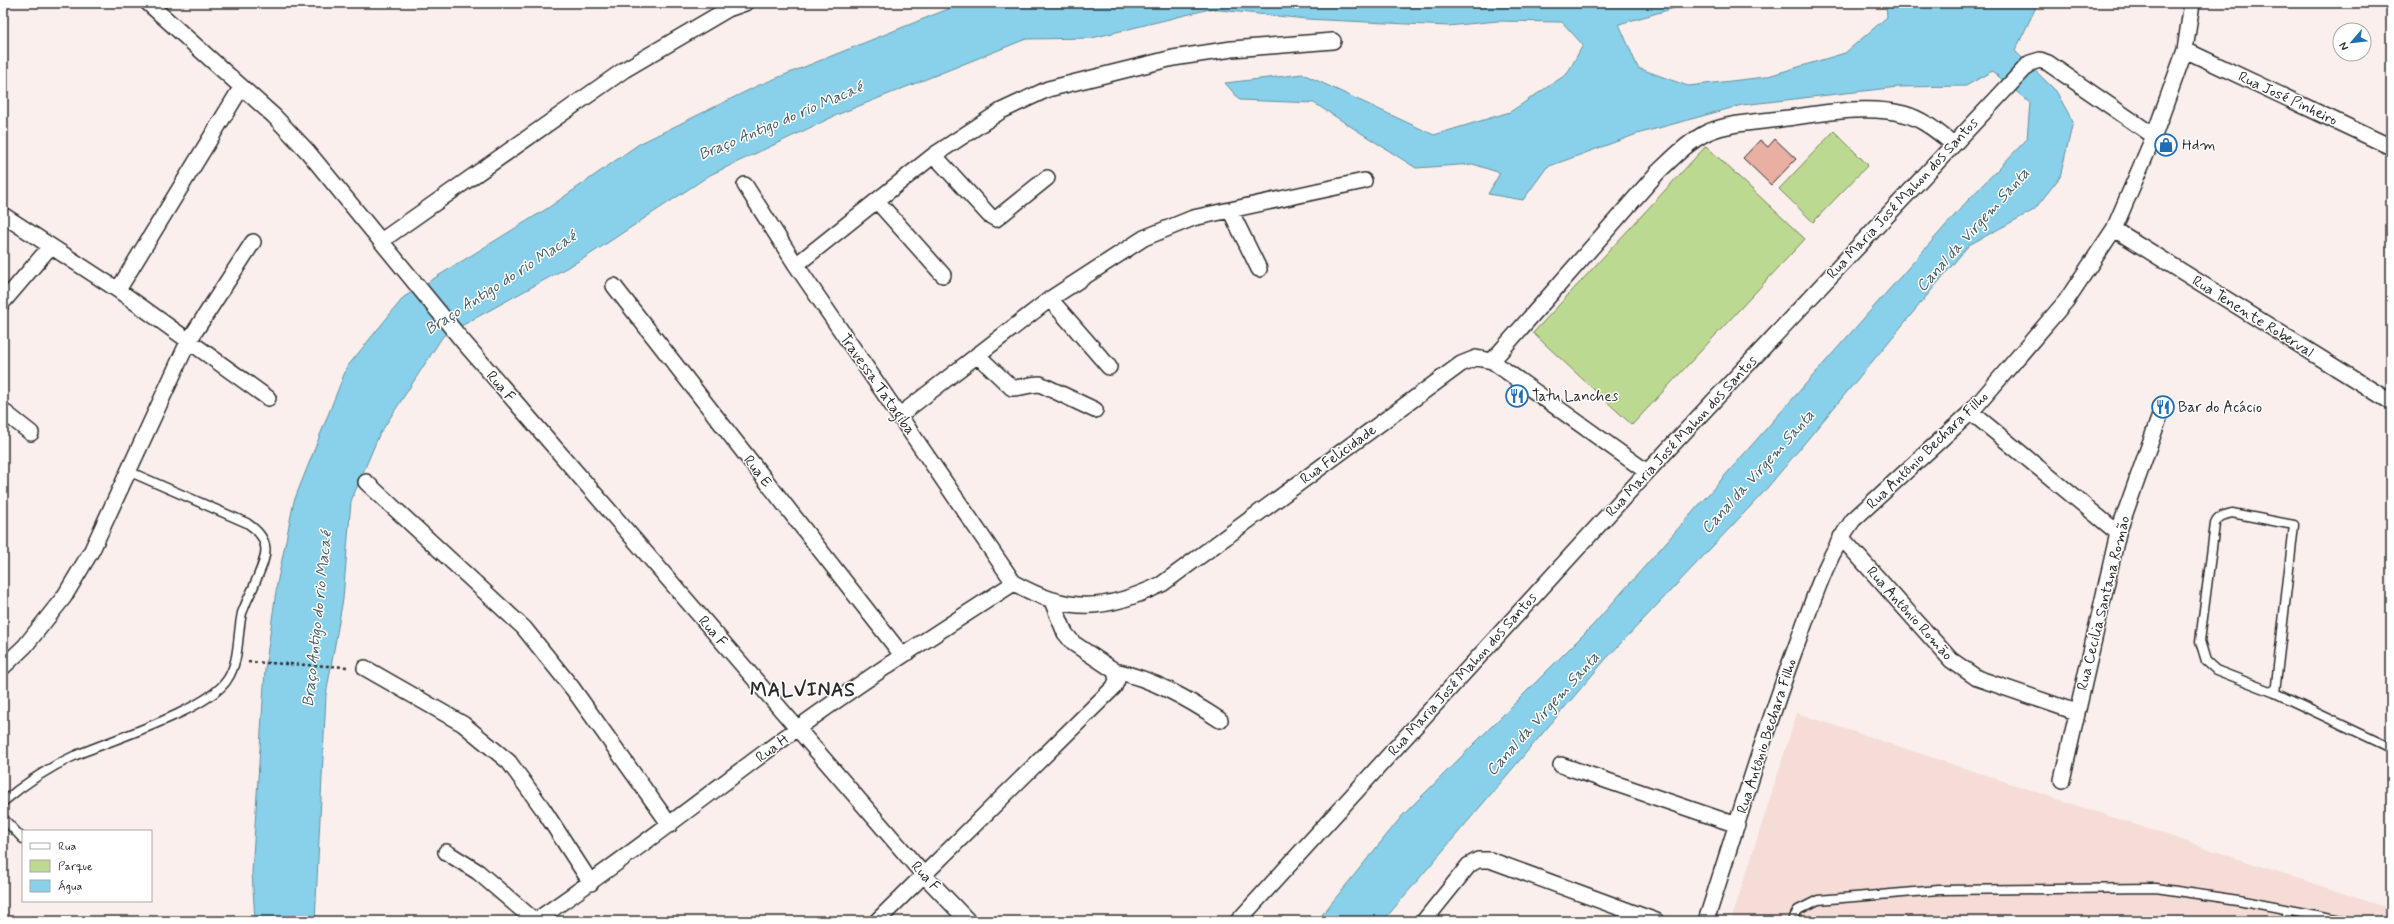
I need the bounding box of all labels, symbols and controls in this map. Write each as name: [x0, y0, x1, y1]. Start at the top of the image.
north arrow: [2332, 22, 2372, 62]
text: N: [2336, 40, 2352, 53]
street label: Rua José Pinheiro: [2235, 67, 2341, 131]
water label: Braço Antigo do rio Macaé: [695, 77, 868, 166]
street label: Rua Maria José Mahon dos Santos: [1823, 113, 1983, 284]
shop icon: Hdm: [2153, 132, 2179, 158]
place label: Hdm: [2182, 136, 2216, 156]
water label: Canal da Virgem Santa: [1912, 163, 2035, 297]
water label: Braço Antigo do rio Macaé: [421, 225, 582, 340]
street label: Rua Tenente Roberval: [2188, 271, 2317, 362]
street label: Travessa Tatagiba: [834, 330, 920, 440]
street label: Rua Maria José Mahon dos Santos: [1602, 351, 1762, 522]
street label: Rua F: [481, 367, 519, 406]
restaurant icon: Tatu Lanches: [1504, 383, 1530, 409]
place label: Tatu Lanches: [1532, 387, 1619, 407]
street label: Rua Antônio Bechara Filho: [1863, 387, 1993, 514]
restaurant icon: Bar do Acácio: [2150, 394, 2176, 420]
place label: Bar do Acácio: [2178, 398, 2262, 418]
water label: Canal da Virgem Santa: [1697, 405, 1820, 539]
street label: Rua Felicidade: [1296, 420, 1381, 489]
street label: Rua E: [738, 451, 776, 492]
street label: Rua Cecilia Santana Romão: [2073, 514, 2135, 693]
water label: Braço Antigo do rio Macaé: [298, 528, 337, 708]
street label: Rua Antônio Romão: [1862, 562, 1957, 665]
street label: Rua Maria José Mahon dos Santos: [1384, 588, 1542, 761]
street label: Rua F: [693, 612, 731, 651]
water label: Canal da Virgem Santa: [1482, 647, 1605, 781]
street label: Rua Antônio Bechara Filho: [1732, 656, 1801, 816]
district label: MALVINAS: [750, 678, 856, 703]
street label: Rua H: [752, 730, 793, 768]
legend: [22, 830, 152, 902]
text: Rua: [58, 839, 76, 855]
street label: Rua F: [906, 857, 944, 896]
text: Parque: [58, 859, 93, 875]
text: Água: [58, 879, 82, 895]

